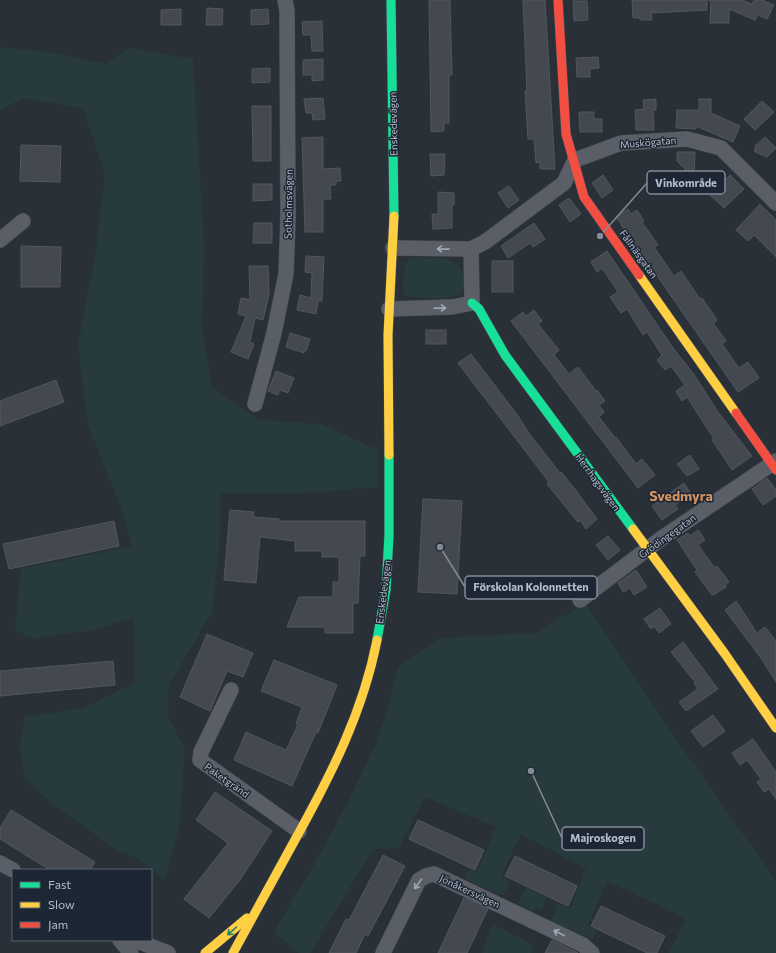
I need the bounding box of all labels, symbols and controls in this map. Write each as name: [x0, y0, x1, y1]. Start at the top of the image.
street label: Enskedevägen: [386, 92, 400, 156]
street label: Muskögatan: [619, 134, 677, 150]
street label: Sotholmsvägen: [281, 169, 295, 239]
callout: Vinkområde: [647, 171, 725, 194]
text: Vinkområde: [655, 176, 717, 189]
street label: Fållnäsgatan: [617, 227, 661, 281]
one-way arrow: [437, 245, 450, 253]
one-way arrow: [433, 304, 446, 311]
street label: Herrhagsvägen: [573, 451, 623, 513]
district label: Svedmyra: [649, 487, 713, 504]
street label: Grödingegatan: [636, 511, 698, 561]
street label: Enskedevägen: [373, 559, 393, 625]
callout: Förskolan Kolonnetten: [465, 576, 597, 599]
text: Förskolan Kolonnetten: [473, 580, 589, 593]
street label: Paketgränd: [202, 760, 252, 800]
callout: Majroskogen: [562, 827, 644, 850]
text: Majroskogen: [570, 831, 636, 844]
legend: [12, 869, 152, 941]
street label: Jönåkersvägen: [438, 872, 502, 910]
text: Fast: [48, 877, 71, 891]
one-way arrow: [414, 879, 422, 890]
text: Slow: [48, 897, 75, 911]
text: Jam: [48, 917, 68, 932]
one-way arrow: [226, 927, 237, 936]
one-way arrow: [553, 929, 565, 937]

